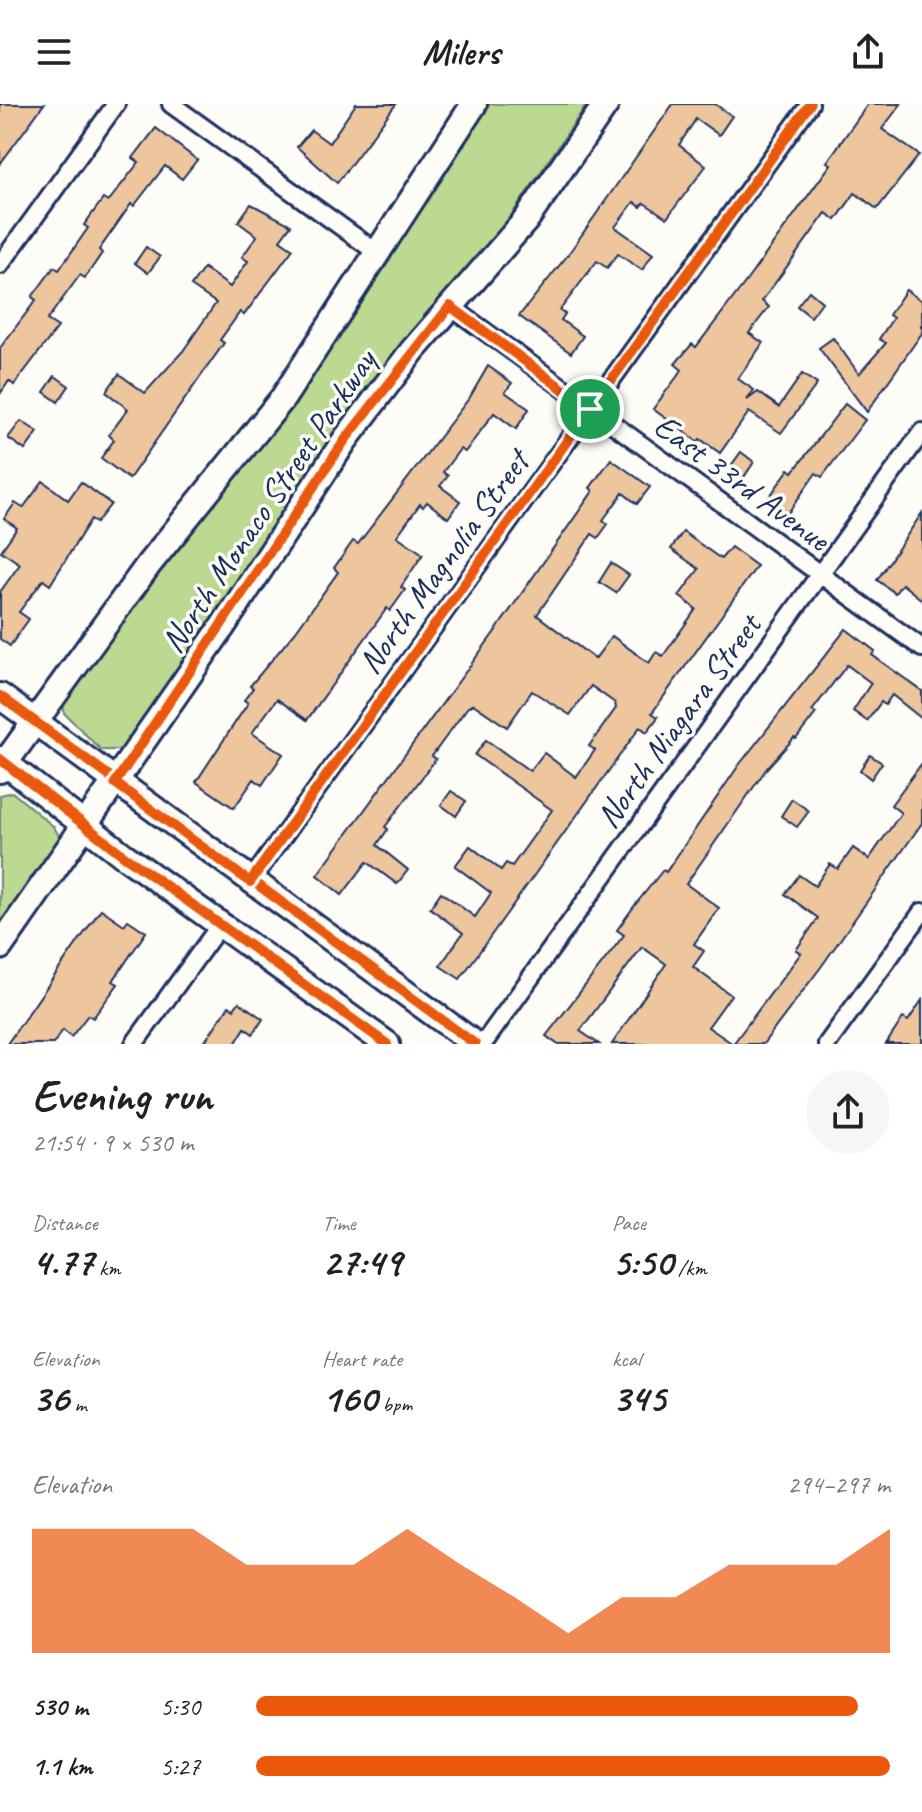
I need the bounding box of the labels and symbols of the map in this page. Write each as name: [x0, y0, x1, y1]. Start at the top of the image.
street label: North Monaco Street Parkway: [151, 339, 387, 660]
pin: [556, 375, 624, 443]
street label: East 33rd Avenue: [646, 404, 840, 561]
street label: North Magnolia Street: [348, 438, 541, 682]
street label: North Niagara Street: [586, 603, 772, 836]

